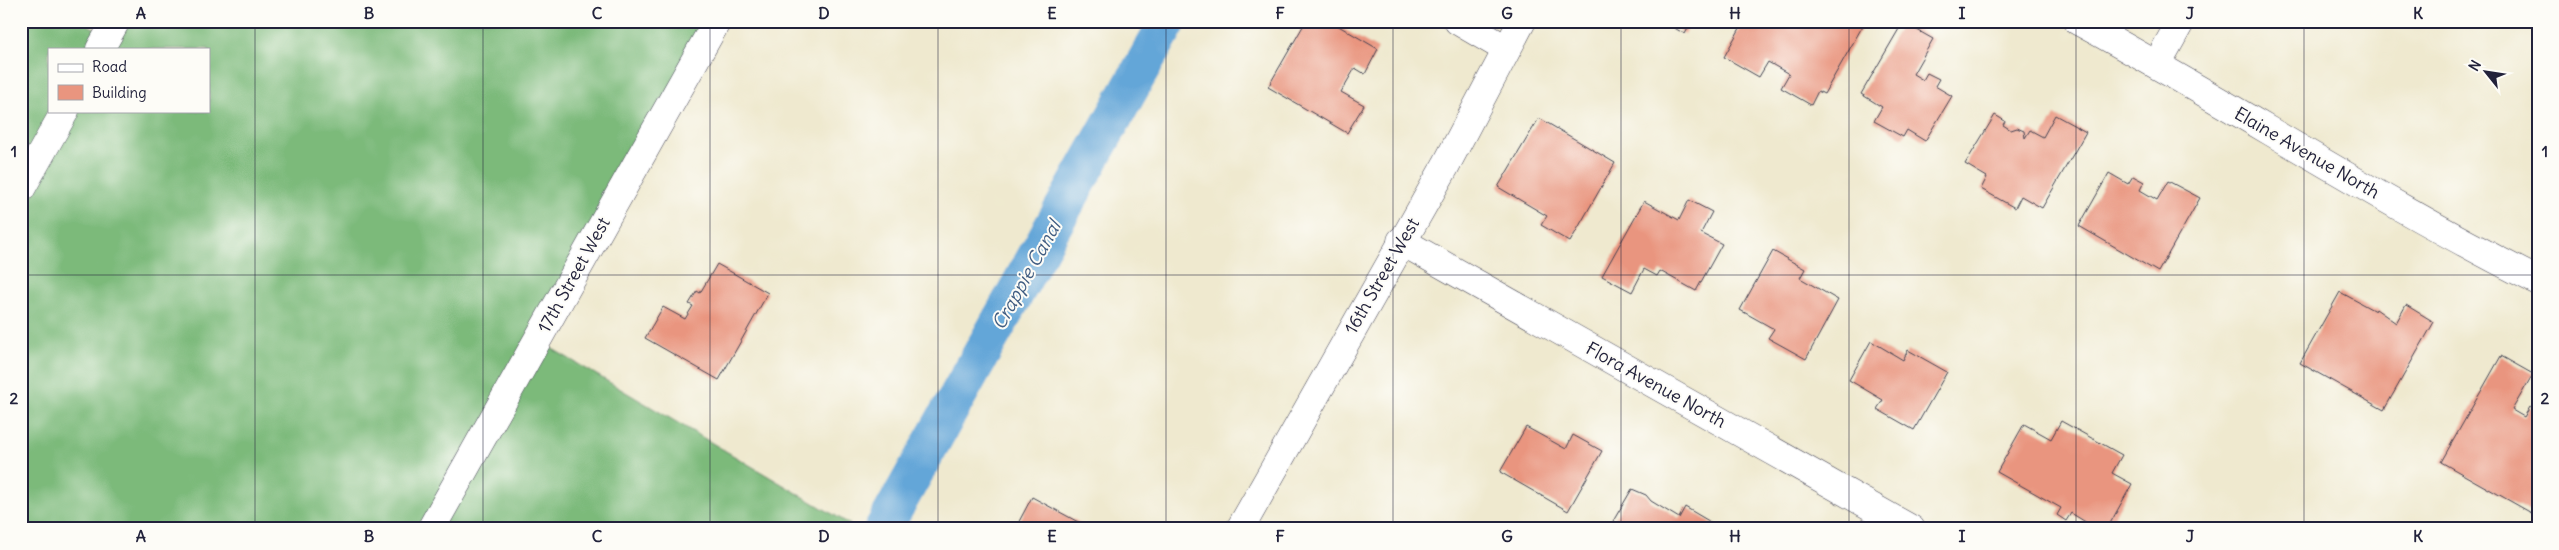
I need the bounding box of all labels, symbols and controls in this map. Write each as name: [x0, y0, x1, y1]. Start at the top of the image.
text: A: [136, 3, 146, 23]
text: B: [364, 3, 375, 23]
text: C: [592, 3, 603, 23]
text: D: [818, 3, 830, 23]
text: E: [1047, 3, 1057, 23]
text: F: [1275, 3, 1285, 23]
text: G: [1501, 3, 1513, 23]
text: H: [1729, 3, 1741, 23]
text: I: [1959, 3, 1966, 23]
text: J: [2186, 3, 2195, 23]
text: K: [2413, 3, 2423, 23]
legend: [48, 48, 210, 112]
north arrow: [2462, 48, 2512, 98]
text: Road: [92, 57, 127, 76]
text: N: [2465, 57, 2485, 74]
text: Building: [92, 83, 147, 102]
street label: Elaine Avenue North: [2230, 102, 2384, 204]
text: 1: [11, 141, 17, 161]
text: 1: [2542, 141, 2548, 161]
street label: 17th Street West: [532, 213, 615, 337]
water label: Crappie Canal: [986, 214, 1067, 334]
street label: 16th Street West: [1339, 214, 1424, 338]
street label: Flora Avenue North: [1582, 336, 1730, 433]
text: 2: [10, 388, 19, 408]
text: 2: [2541, 388, 2550, 408]
text: A: [136, 526, 146, 546]
text: B: [364, 526, 375, 546]
text: C: [592, 526, 603, 546]
text: D: [818, 526, 830, 546]
text: E: [1047, 526, 1057, 546]
text: F: [1275, 526, 1285, 546]
text: G: [1501, 526, 1513, 546]
text: H: [1729, 526, 1741, 546]
text: I: [1959, 526, 1966, 546]
text: J: [2186, 526, 2195, 546]
text: K: [2413, 526, 2423, 546]

